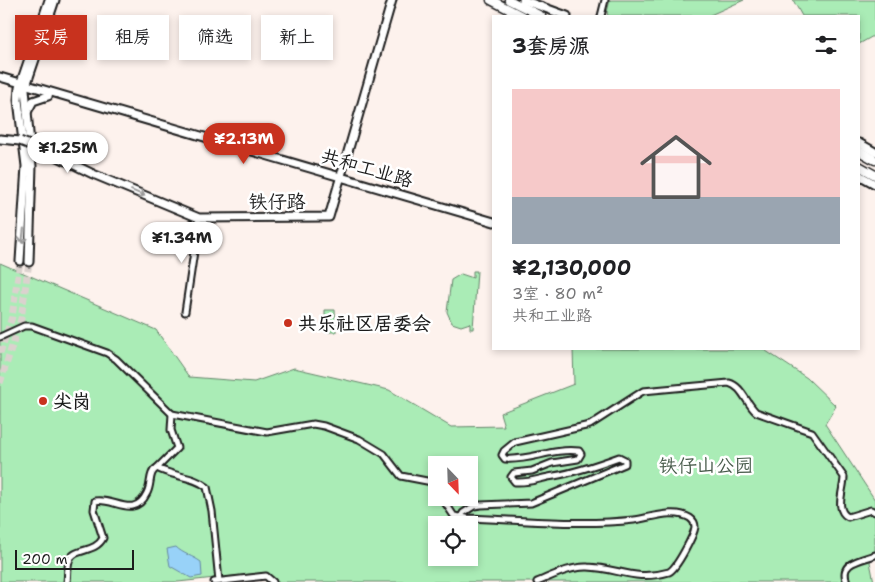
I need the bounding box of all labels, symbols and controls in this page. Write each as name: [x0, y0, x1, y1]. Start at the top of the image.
chip: 买房: [15, 15, 87, 60]
chip: 租房: [97, 15, 169, 60]
chip: 筛选: [179, 15, 251, 60]
chip: 新上: [261, 15, 333, 60]
icon: filters: [812, 31, 840, 59]
text: 3套房源: [512, 32, 590, 60]
pin: ¥2.13M: [203, 122, 285, 165]
icon: home: [631, 122, 721, 212]
text: ¥2.13M: [214, 128, 274, 149]
pin: ¥1.25M: [27, 132, 109, 174]
text: ¥1.25M: [38, 137, 98, 158]
street label: 共和工业路: [318, 143, 416, 193]
one-way arrow: [130, 188, 145, 198]
street label: 铁仔路: [248, 189, 306, 214]
pin: ¥1.34M: [141, 222, 223, 264]
one-way arrow: [18, 227, 28, 243]
text: ¥1.34M: [152, 227, 212, 248]
text: ¥2,130,000: [512, 254, 631, 282]
text: 3室 · 80 m²: [512, 283, 603, 304]
text: 共和工业路: [512, 305, 592, 326]
place label: 共乐社区居委会: [298, 311, 431, 336]
marker: 共乐社区居委会: [282, 317, 294, 329]
place label: 尖岗: [53, 389, 91, 414]
marker: 尖岗: [37, 395, 49, 407]
park label: 铁仔山公园: [658, 453, 754, 478]
north arrow: [428, 456, 478, 506]
map controls: [428, 456, 478, 566]
button: locate: [428, 516, 478, 566]
scale bar: [15, 547, 134, 570]
text: 200 m: [22, 550, 68, 568]

